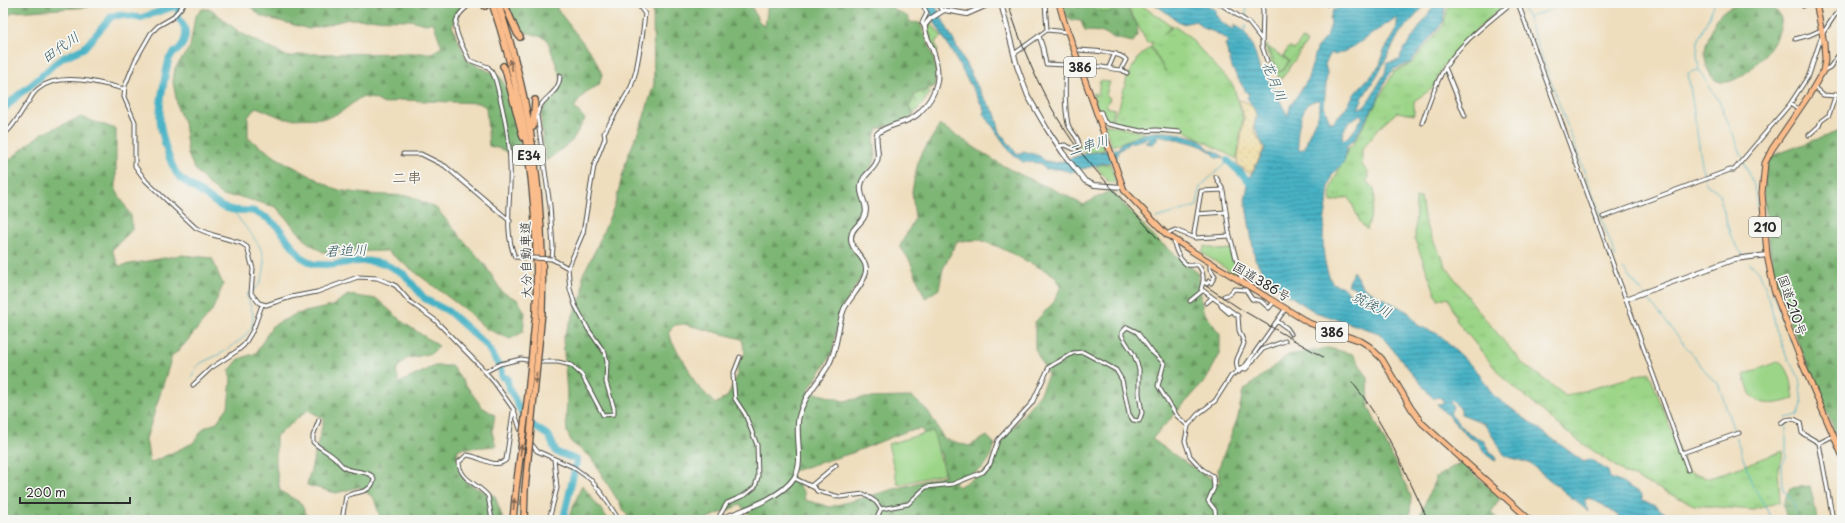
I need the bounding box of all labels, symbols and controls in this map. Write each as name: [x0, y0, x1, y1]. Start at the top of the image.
water label: 田代川: [37, 26, 83, 68]
road number: 386: [1064, 57, 1096, 77]
water label: 花月川: [1257, 58, 1293, 104]
one-way arrow: [508, 59, 514, 71]
water label: 二串川: [1065, 129, 1111, 161]
road number: E34: [513, 145, 545, 165]
district label: 二串: [392, 165, 422, 188]
road number: 210: [1749, 217, 1781, 237]
street label: 大分自動車道: [515, 221, 535, 299]
water label: 君迫川: [325, 239, 367, 261]
street label: 国道386号: [1229, 256, 1295, 306]
street label: 国道210号: [1774, 272, 1812, 338]
water label: 筑後川: [1349, 285, 1395, 323]
road number: 386: [1316, 322, 1348, 342]
one-way arrow: [532, 372, 539, 384]
one-way arrow: [517, 443, 524, 456]
scale bar: [20, 479, 130, 505]
text: 200 m: [26, 483, 66, 501]
one-way arrow: [511, 498, 517, 510]

